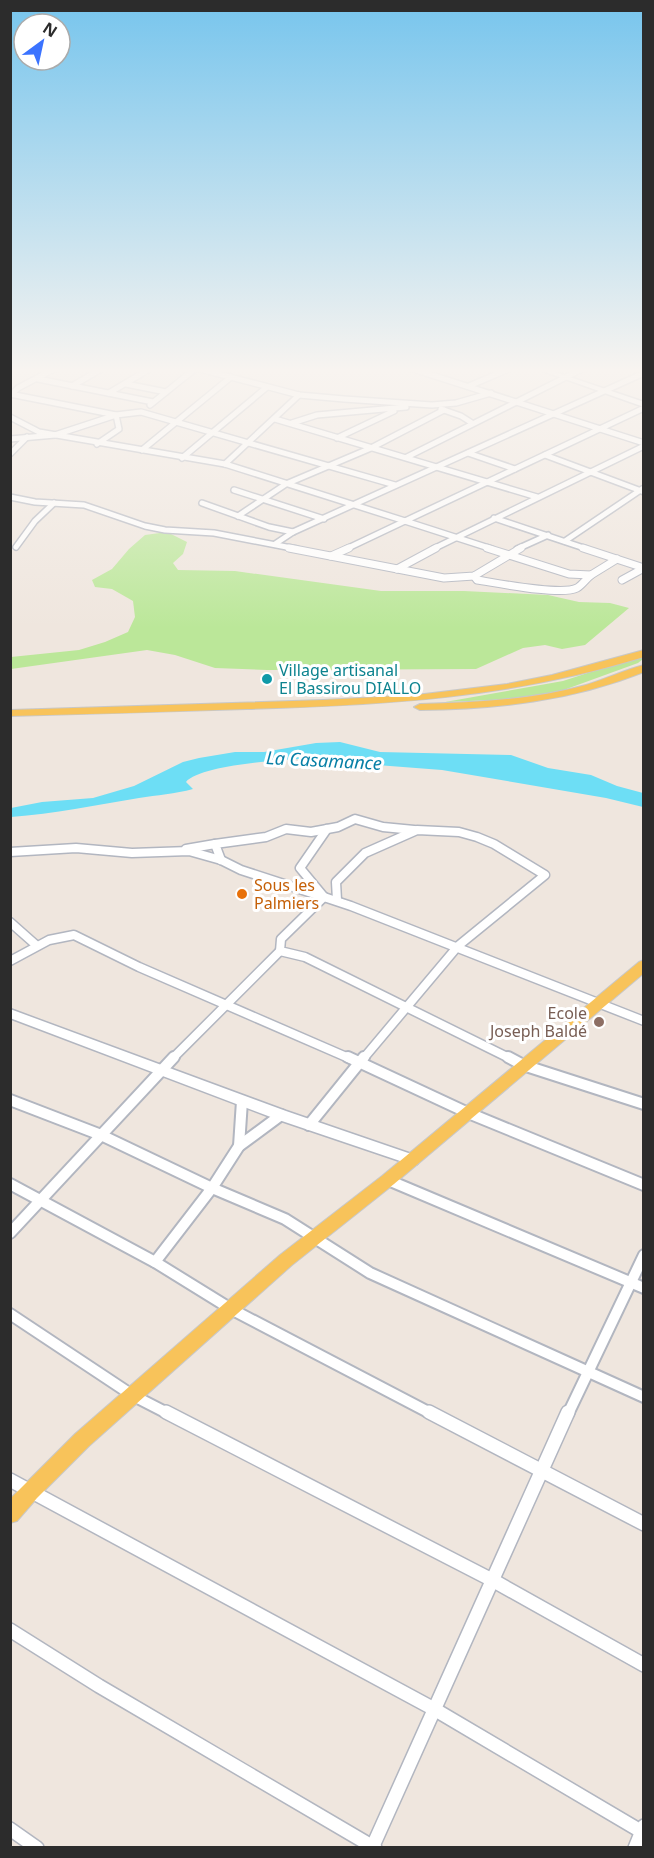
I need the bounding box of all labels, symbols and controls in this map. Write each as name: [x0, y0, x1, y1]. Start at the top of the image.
north arrow: [12, 12, 72, 72]
text: N: [39, 17, 62, 42]
place label: Village artisanal El Bassirou DIALLO: [279, 659, 421, 699]
marker: Village artisanal El Bassirou DIALLO: [260, 672, 274, 686]
water label: La Casamance: [266, 745, 382, 775]
place label: Sous les Palmiers: [254, 874, 319, 914]
marker: Sous les Palmiers: [235, 887, 249, 901]
place label: Ecole Joseph Baldé: [488, 1002, 587, 1042]
marker: Ecole Joseph Baldé: [592, 1015, 606, 1029]

